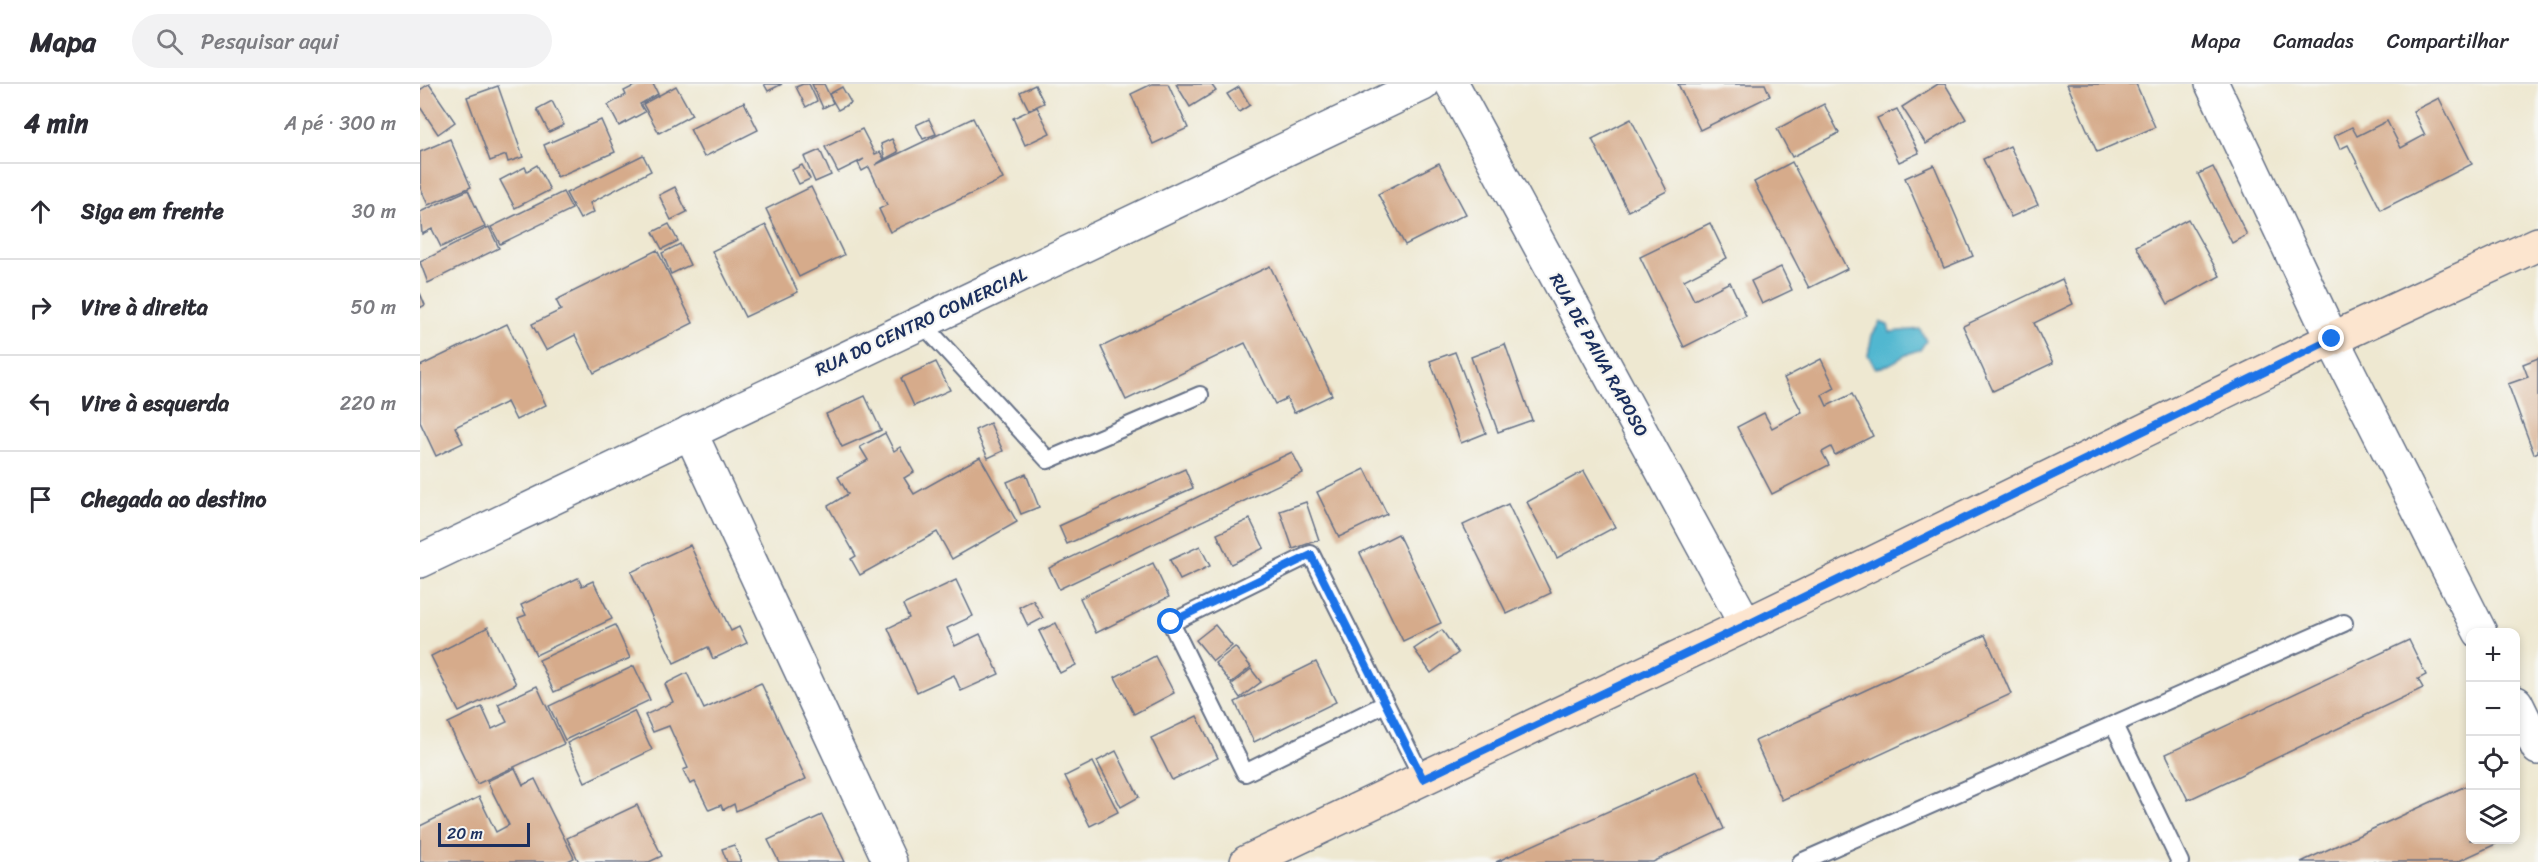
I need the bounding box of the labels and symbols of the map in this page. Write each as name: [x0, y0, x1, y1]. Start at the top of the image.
street label: RUA DO CENTRO COMERCIAL: [810, 258, 1033, 385]
street label: RUA DE PAIVA RAPOSO: [1541, 267, 1657, 443]
route end: [2318, 325, 2344, 351]
route start: [1157, 608, 1183, 634]
scale bar: [438, 820, 530, 848]

